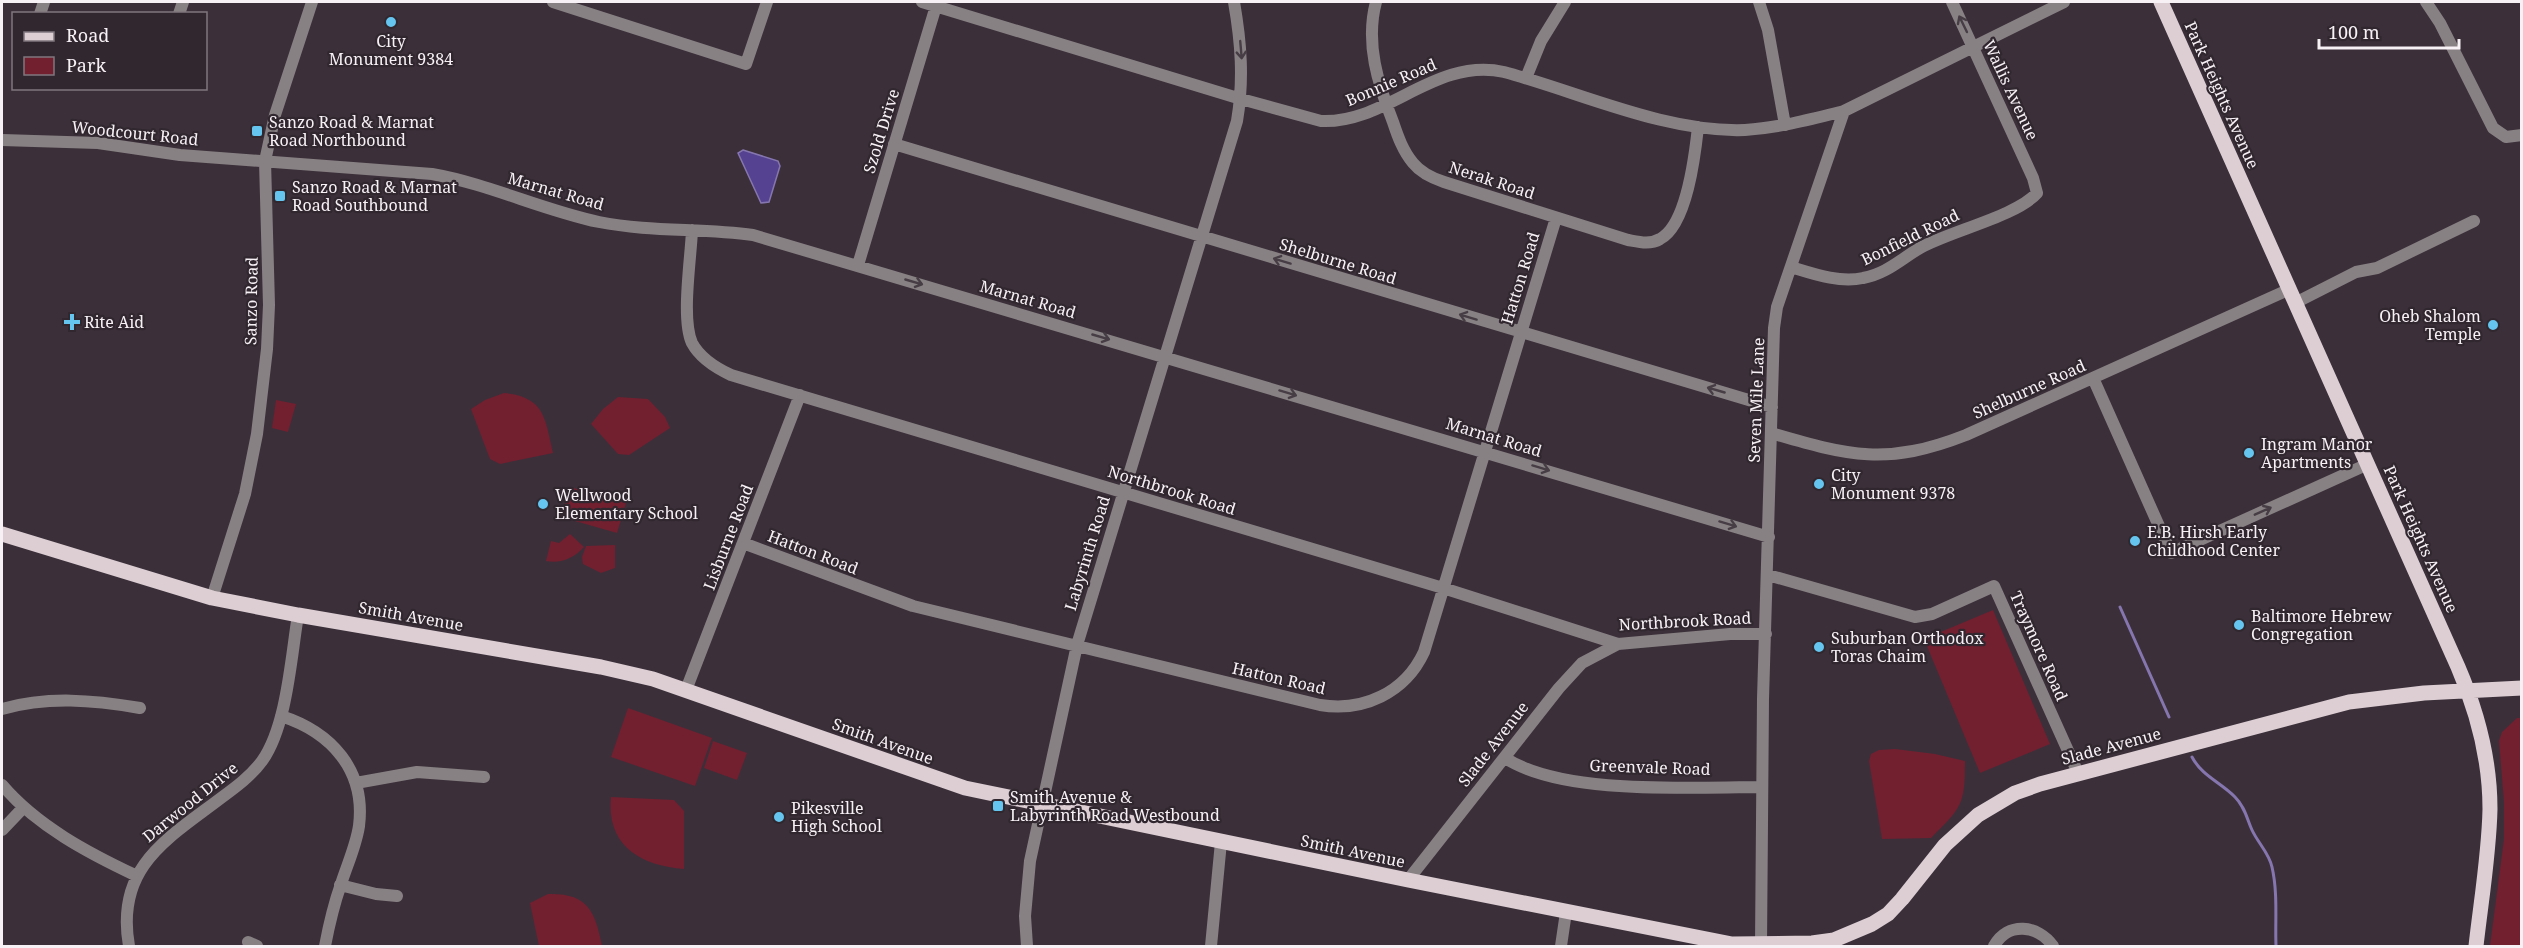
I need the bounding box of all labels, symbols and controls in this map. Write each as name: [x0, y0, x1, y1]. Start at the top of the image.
legend: [12, 12, 207, 90]
scale bar: [2319, 12, 2458, 50]
marker: City Monument 9384: [384, 15, 398, 29]
one-way arrow: [1956, 15, 1968, 33]
street label: Park Heights Avenue: [2180, 18, 2264, 172]
text: 100 m: [2328, 20, 2380, 44]
text: Road: [66, 23, 109, 47]
place label: City Monument 9384: [329, 30, 453, 70]
street label: Wallis Avenue: [1978, 36, 2044, 144]
one-way arrow: [1236, 39, 1247, 59]
text: Park: [66, 53, 106, 77]
street label: Bonnie Road: [1342, 53, 1440, 111]
street label: Szold Drive: [858, 86, 904, 176]
place label: Sanzo Road & Marnat Road Northbound: [269, 111, 434, 151]
street label: Woodcourt Road: [71, 115, 200, 151]
marker: Sanzo Road & Marnat Road Northbound: [250, 124, 264, 138]
street label: Nerak Road: [1446, 156, 1538, 204]
street label: Marnat Road: [505, 167, 607, 215]
place label: Sanzo Road & Marnat Road Southbound: [292, 176, 457, 216]
marker: Sanzo Road & Marnat Road Southbound: [273, 189, 287, 203]
street label: Bonfield Road: [1857, 204, 1963, 270]
street label: Hatton Road: [1496, 229, 1544, 327]
street label: Shelburne Road: [1277, 233, 1399, 289]
one-way arrow: [1273, 255, 1292, 266]
street label: Sanzo Road: [239, 257, 263, 345]
street label: Marnat Road: [977, 275, 1079, 323]
one-way arrow: [904, 277, 923, 288]
place label: Oheb Shalom Temple: [2379, 305, 2481, 345]
place label: Rite Aid: [84, 311, 144, 333]
one-way arrow: [1459, 311, 1478, 322]
marker: Rite Aid: [65, 315, 79, 329]
marker: Oheb Shalom Temple: [2486, 318, 2500, 332]
one-way arrow: [1091, 332, 1110, 343]
street label: Seven Mile Lane: [1743, 337, 1769, 463]
street label: Shelburne Road: [1969, 354, 2089, 424]
one-way arrow: [1707, 384, 1726, 395]
one-way arrow: [1278, 388, 1297, 399]
street label: Marnat Road: [1443, 412, 1545, 462]
place label: Ingram Manor Apartments: [2261, 433, 2373, 473]
marker: Ingram Manor Apartments: [2242, 446, 2256, 460]
street label: Northbrook Road: [1105, 460, 1239, 520]
street label: Park Heights Avenue: [2379, 462, 2463, 616]
one-way arrow: [1531, 463, 1550, 474]
place label: City Monument 9378: [1831, 464, 1955, 504]
marker: City Monument 9378: [1812, 477, 1826, 491]
street label: Lisburne Road: [698, 481, 758, 593]
place label: Wellwood Elementary School: [555, 484, 698, 524]
street label: Labyrinth Road: [1059, 493, 1115, 613]
marker: Wellwood Elementary School: [536, 497, 550, 511]
one-way arrow: [2253, 505, 2271, 517]
one-way arrow: [1718, 519, 1737, 530]
place label: E.B. Hirsh Early Childhood Center: [2147, 521, 2280, 561]
street label: Hatton Road: [765, 525, 862, 579]
marker: E.B. Hirsh Early Childhood Center: [2128, 534, 2142, 548]
street label: Traymore Road: [2005, 588, 2073, 704]
street label: Smith Avenue: [357, 596, 465, 636]
place label: Baltimore Hebrew Congregation: [2251, 605, 2392, 645]
street label: Northbrook Road: [1618, 607, 1752, 635]
marker: Baltimore Hebrew Congregation: [2232, 618, 2246, 632]
place label: Suburban Orthodox Toras Chaim: [1831, 627, 1984, 667]
marker: Suburban Orthodox Toras Chaim: [1812, 640, 1826, 654]
street label: Hatton Road: [1230, 657, 1328, 699]
street label: Slade Avenue: [1453, 697, 1533, 791]
street label: Smith Avenue: [829, 713, 937, 769]
street label: Slade Avenue: [2059, 722, 2163, 770]
street label: Greenvale Road: [1589, 754, 1711, 780]
street label: Darwood Drive: [138, 757, 242, 847]
place label: Smith Avenue & Labyrinth Road Westbound: [1010, 786, 1220, 826]
place label: Pikesville High School: [791, 797, 882, 837]
marker: Smith Avenue & Labyrinth Road Westbound: [991, 799, 1005, 813]
marker: Pikesville High School: [772, 810, 786, 824]
street label: Smith Avenue: [1299, 829, 1407, 873]

